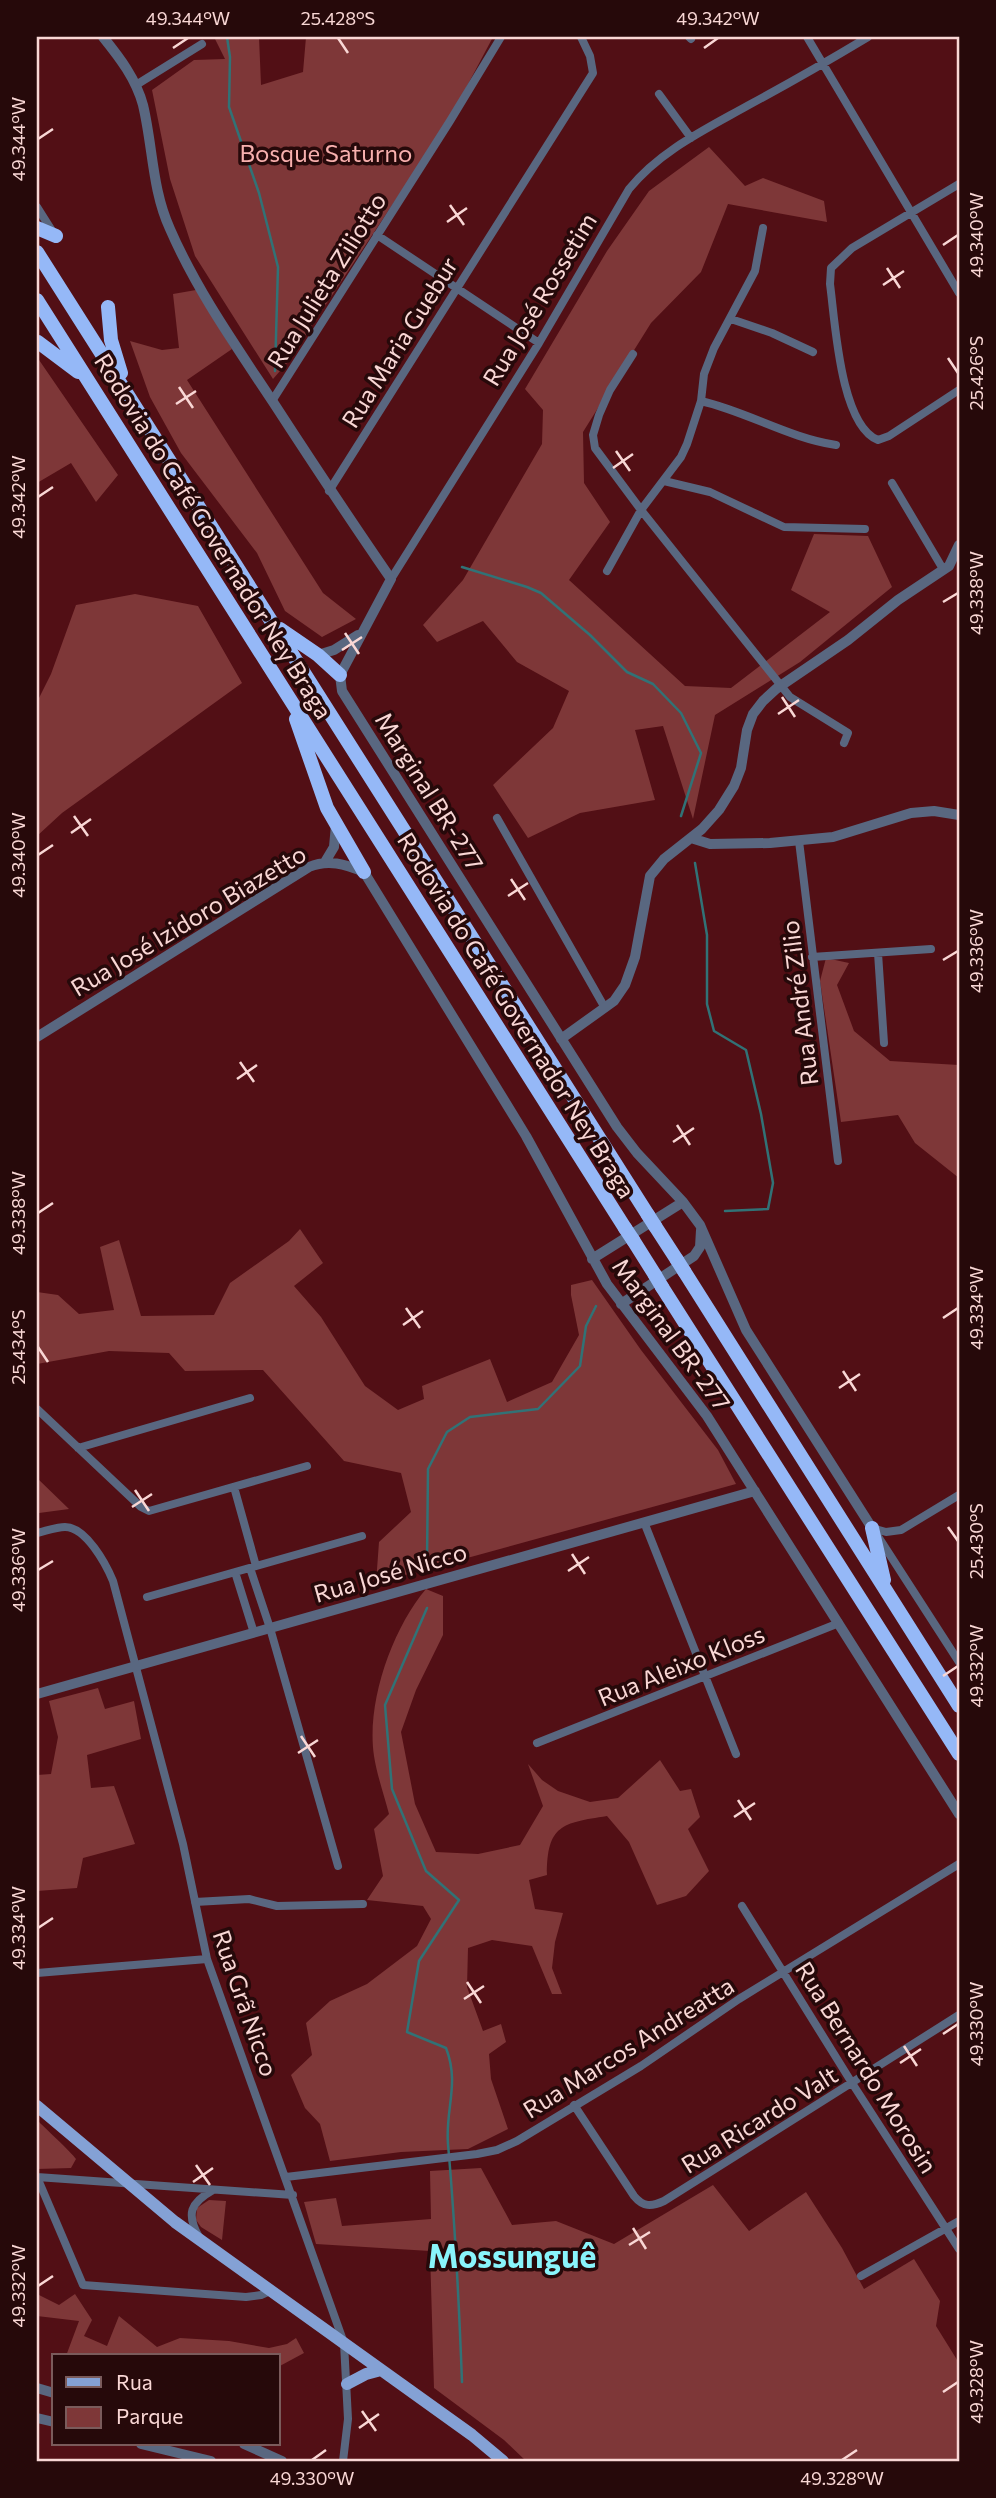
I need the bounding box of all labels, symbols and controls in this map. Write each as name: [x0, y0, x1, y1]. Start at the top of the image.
text: 49.344°W: [146, 7, 230, 29]
text: 25.428°S: [301, 7, 375, 29]
text: 49.342°W: [676, 7, 760, 29]
text: 49.344°W: [7, 97, 29, 181]
park label: Bosque Saturno: [240, 138, 412, 167]
street label: Rua Julieta Ziliotto: [260, 187, 392, 373]
text: 49.340°W: [965, 192, 987, 278]
street label: Rua José Rossetim: [476, 207, 602, 391]
street label: Rua Maria Guebur: [335, 251, 463, 433]
text: 25.426°S: [965, 336, 987, 410]
street label: Rodovia do Café Governador Ney Braga: [89, 348, 339, 724]
text: 49.342°W: [7, 455, 29, 539]
text: 49.338°W: [965, 551, 987, 635]
street label: Marginal BR-277: [370, 706, 490, 876]
text: 49.340°W: [7, 812, 29, 898]
street label: Rodovia do Café Governador Ney Braga: [392, 827, 642, 1203]
street label: Rua José Izidoro Biazetto: [65, 838, 311, 1002]
text: 49.336°W: [965, 909, 987, 993]
street label: Rua André Zilio: [774, 919, 824, 1087]
text: 49.338°W: [7, 1171, 29, 1255]
street label: Marginal BR-277: [607, 1252, 737, 1416]
text: 49.334°W: [965, 1266, 987, 1350]
text: 25.434°S: [7, 1310, 29, 1384]
text: 25.430°S: [965, 1503, 987, 1579]
text: 49.336°W: [7, 1528, 29, 1612]
street label: Rua José Nicco: [310, 1536, 470, 1608]
street label: Rua Aleixo Kloss: [593, 1618, 769, 1712]
text: 49.332°W: [965, 1624, 987, 1708]
text: 49.334°W: [7, 1886, 29, 1970]
street label: Rua Grã Nicco: [207, 1926, 285, 2080]
street label: Rua Bernardo Morosin: [790, 1956, 944, 2178]
street label: Rua Marcos Andreatta: [517, 1970, 739, 2124]
text: 49.330°W: [965, 1982, 987, 2066]
street label: Rua Ricardo Valt: [675, 2059, 843, 2179]
district label: Mossunguê: [428, 2235, 596, 2275]
text: 49.332°W: [7, 2244, 29, 2328]
text: 49.328°W: [965, 2340, 987, 2424]
legend: [52, 2354, 280, 2446]
text: Rua: [116, 2369, 153, 2394]
text: Parque: [116, 2403, 183, 2428]
text: 49.330°W: [270, 2467, 354, 2489]
text: 49.328°W: [800, 2467, 884, 2489]

